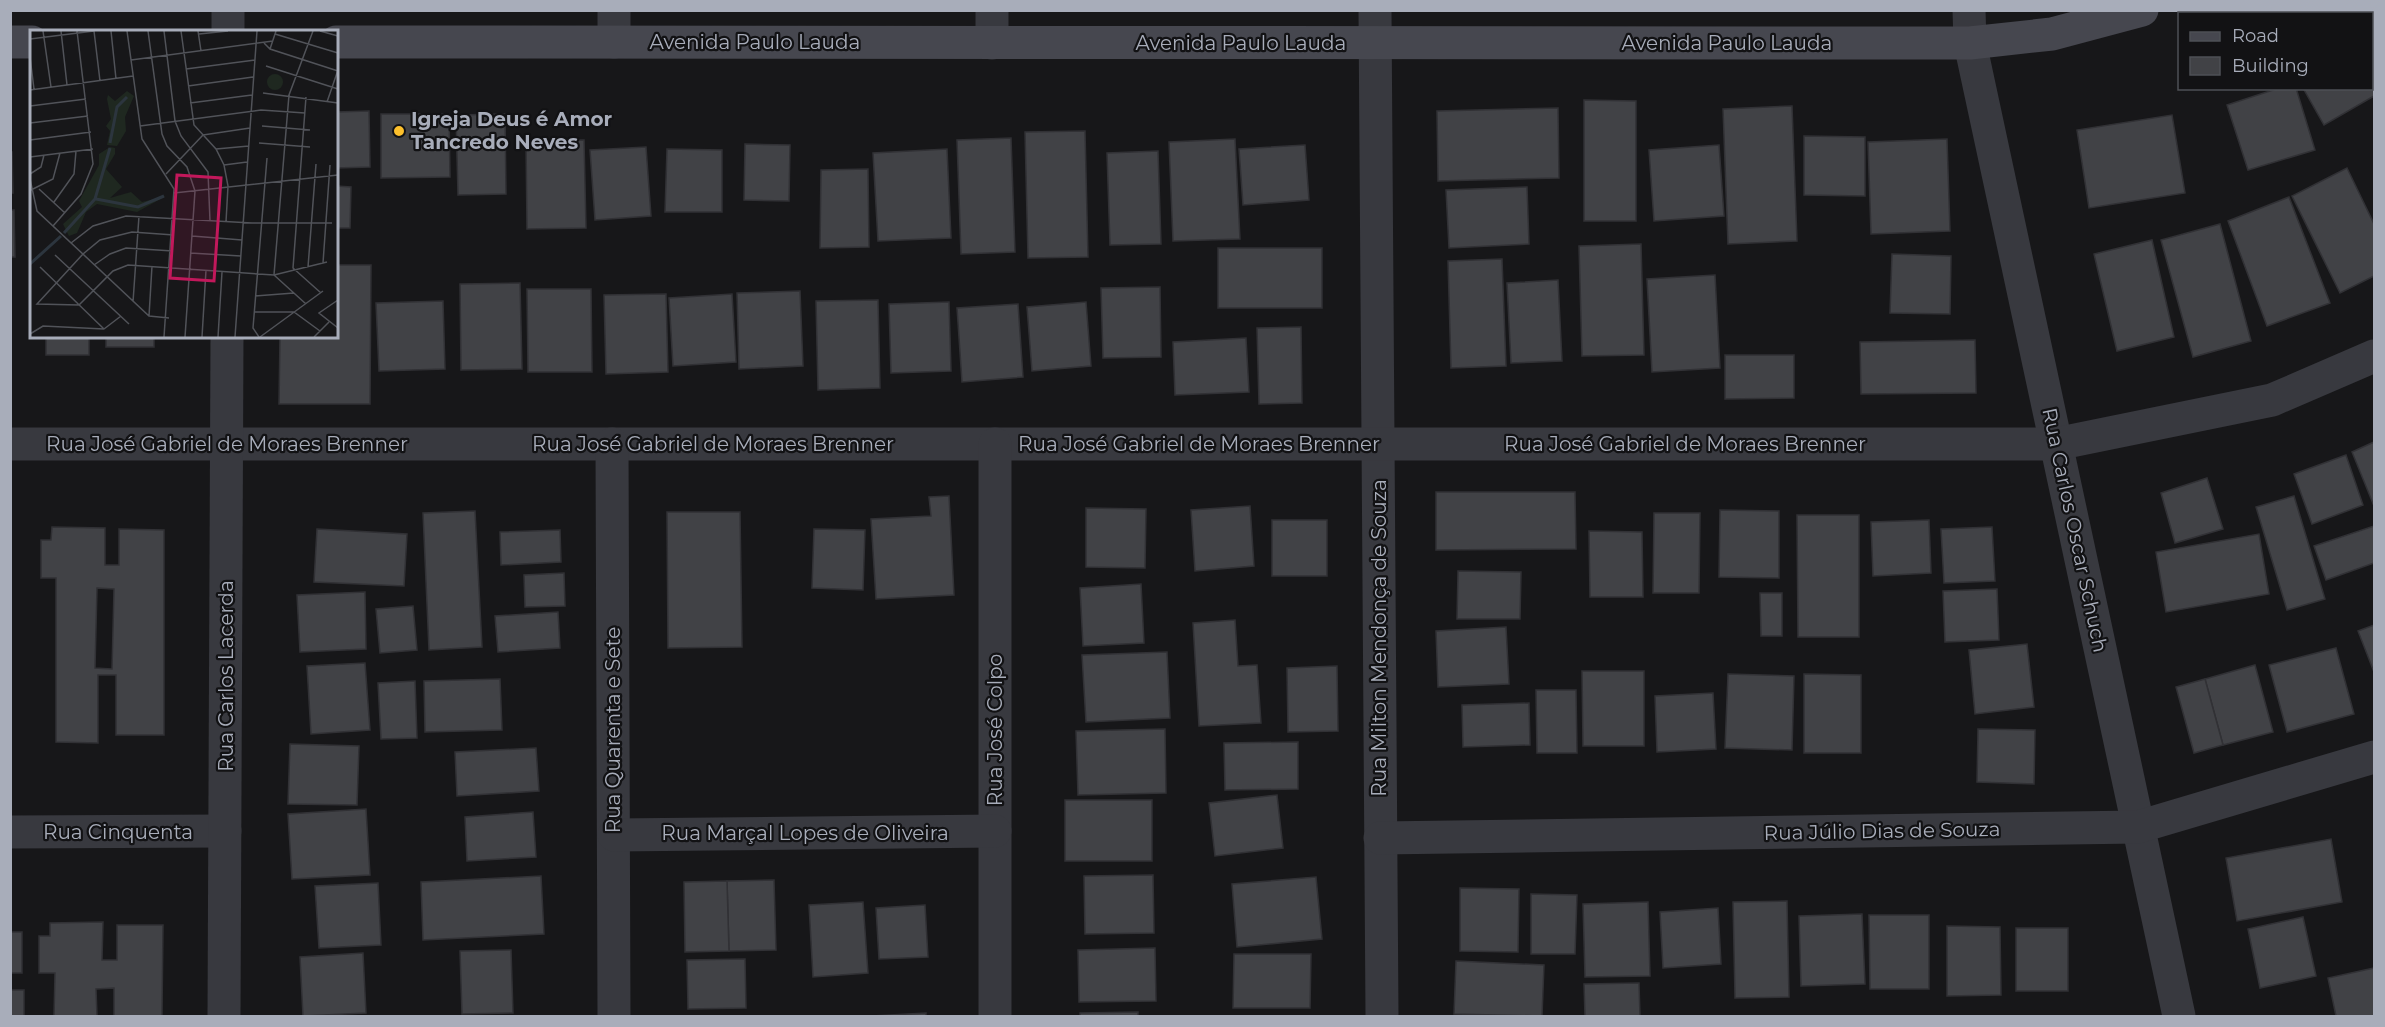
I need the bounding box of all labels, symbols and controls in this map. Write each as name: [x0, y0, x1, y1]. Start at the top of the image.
legend: [2178, 12, 2373, 90]
text: Road: [2232, 25, 2279, 47]
inset map: [30, 30, 338, 338]
street label: Avenida Paulo Lauda: [650, 30, 860, 54]
street label: Avenida Paulo Lauda: [1136, 31, 1346, 55]
street label: Avenida Paulo Lauda: [1622, 31, 1832, 55]
text: Building: [2232, 55, 2309, 77]
place label: Igreja Deus é Amor Tancredo Neves: [411, 107, 613, 154]
marker: Igreja Deus é Amor Tancredo Neves: [392, 124, 406, 138]
street label: Rua Carlos Oscar Schuch: [2037, 406, 2113, 654]
street label: Rua José Gabriel de Moraes Brenner: [46, 432, 408, 456]
street label: Rua José Gabriel de Moraes Brenner: [532, 432, 894, 456]
street label: Rua José Gabriel de Moraes Brenner: [1018, 432, 1380, 456]
street label: Rua José Gabriel de Moraes Brenner: [1504, 432, 1866, 456]
street label: Rua Milton Mendonça de Souza: [1367, 479, 1391, 797]
street label: Rua Carlos Lacerda: [214, 580, 238, 772]
street label: Rua Quarenta e Sete: [601, 627, 625, 833]
street label: Rua José Colpo: [983, 654, 1007, 806]
street label: Rua Júlio Dias de Souza: [1763, 817, 2001, 845]
street label: Rua Cinquenta: [43, 820, 193, 844]
street label: Rua Marçal Lopes de Oliveira: [661, 821, 949, 845]

